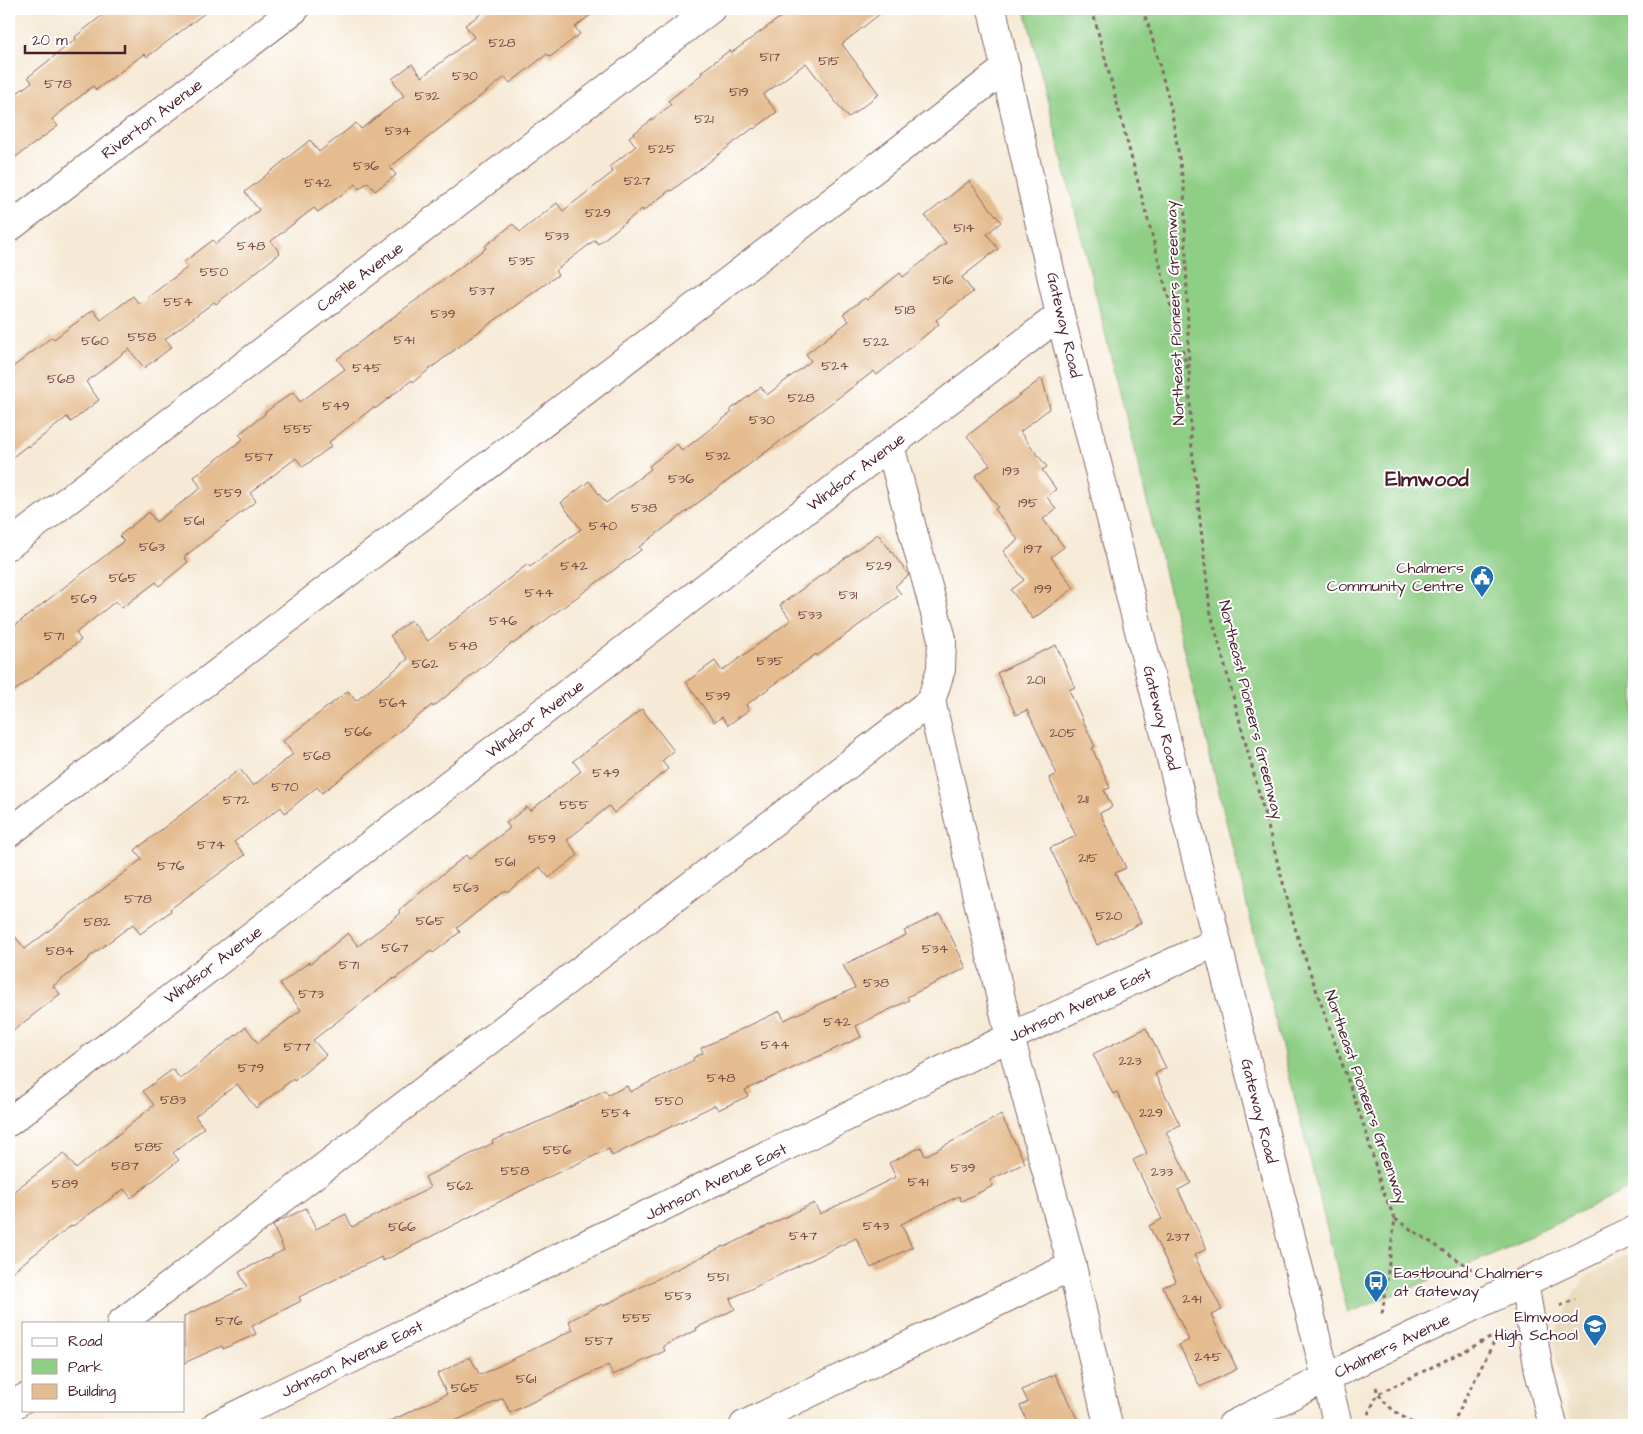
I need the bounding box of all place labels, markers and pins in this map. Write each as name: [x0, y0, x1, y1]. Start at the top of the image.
place label: Chalmers Community Centre: [1327, 557, 1464, 598]
public building icon: Chalmers Community Centre: [1469, 564, 1495, 598]
place label: Eastbound Chalmers at Gateway: [1394, 1262, 1543, 1303]
bus stop icon: Eastbound Chalmers at Gateway: [1363, 1269, 1389, 1303]
place label: Elmwood High School: [1494, 1306, 1578, 1347]
school or university icon: Elmwood High School: [1582, 1313, 1608, 1347]

